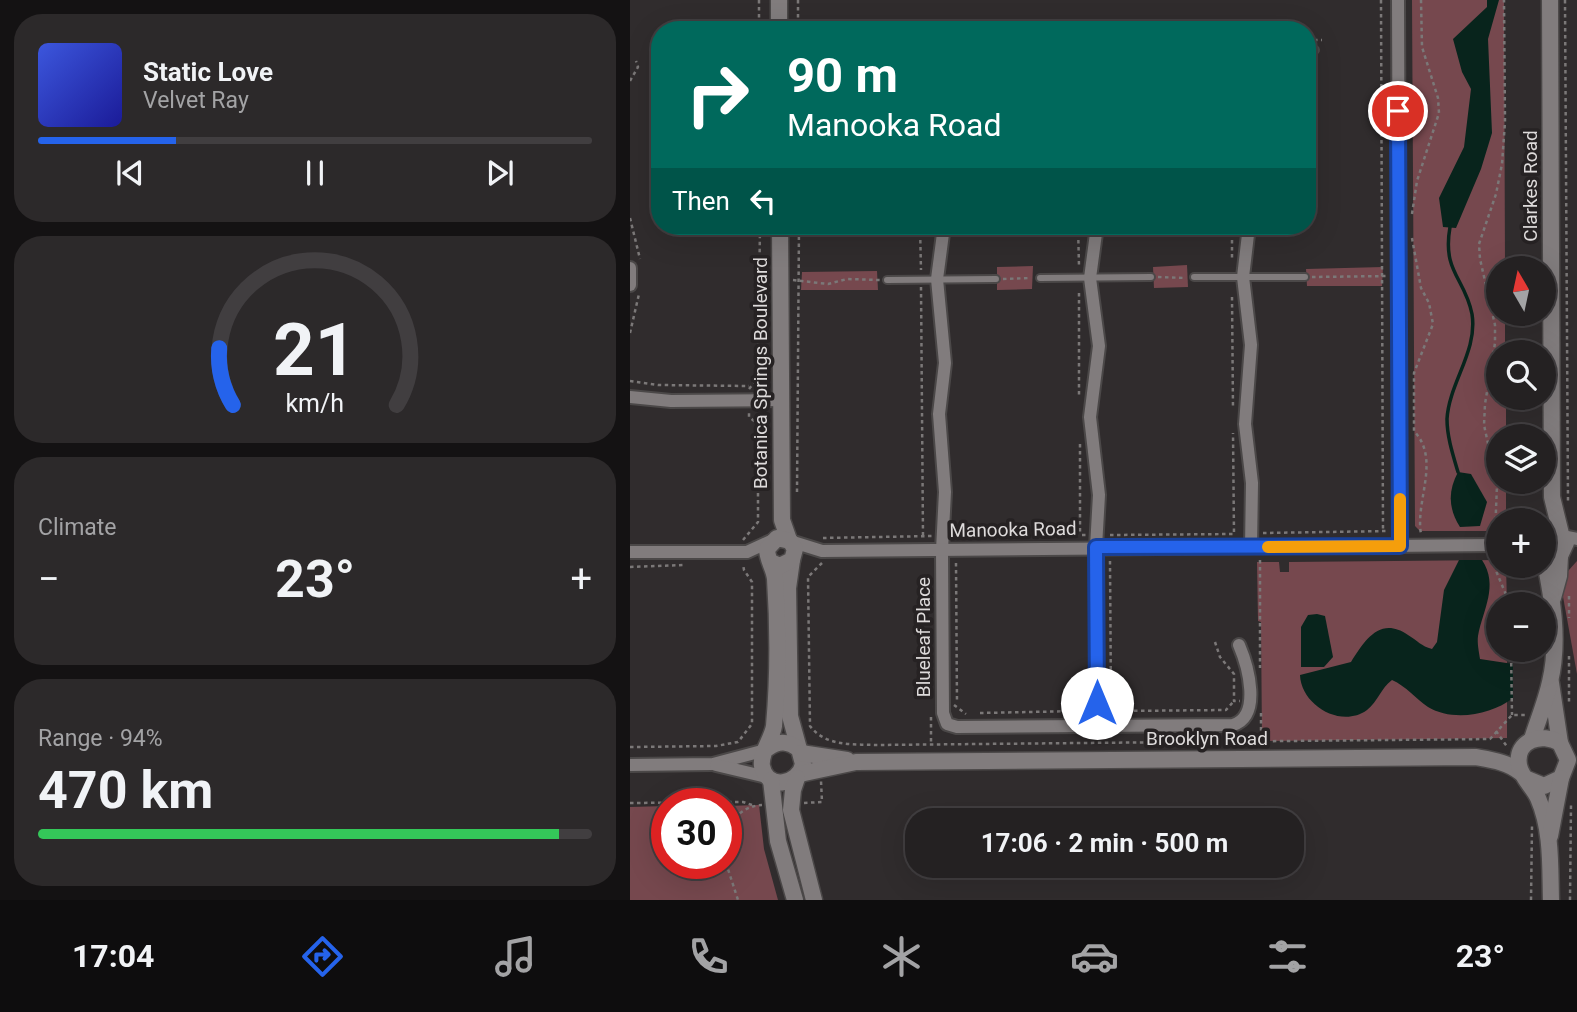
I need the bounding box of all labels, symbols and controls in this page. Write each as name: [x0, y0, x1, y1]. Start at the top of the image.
text: 90 m: [787, 47, 898, 104]
icon: right: [672, 49, 763, 140]
text: Static Love: [143, 57, 273, 87]
pin: [1368, 81, 1428, 141]
text: Velvet Ray: [143, 87, 249, 114]
icon: arrive: [1379, 92, 1417, 130]
text: Manooka Road: [787, 106, 1002, 144]
street label: Clarkes Road: [1519, 130, 1542, 242]
icon: previous: [111, 154, 149, 192]
icon: pause: [296, 154, 334, 192]
icon: next: [481, 154, 519, 192]
icon: left: [744, 182, 782, 220]
text: Then: [672, 186, 730, 216]
north arrow: [1486, 256, 1556, 326]
map controls: [1486, 256, 1556, 662]
street label: Botanica Springs Boulevard: [749, 257, 772, 489]
text: 21: [273, 308, 357, 394]
button: search: [1486, 340, 1556, 410]
text: km/h: [286, 389, 344, 418]
button: layers: [1486, 424, 1556, 494]
button: +: [1486, 508, 1556, 578]
text: Climate: [38, 514, 117, 541]
street label: Manooka Road: [949, 517, 1077, 542]
text: 23°: [275, 549, 355, 610]
text: −: [38, 557, 60, 601]
text: +: [570, 557, 592, 601]
street label: Blueleaf Place: [912, 577, 935, 697]
button: −: [1486, 592, 1556, 662]
position arrow: [1060, 666, 1134, 740]
text: Range · 94%: [38, 725, 163, 752]
street label: Brooklyn Road: [1146, 727, 1268, 750]
text: 470 km: [38, 760, 213, 821]
speed limit sign: 30: [651, 788, 742, 879]
text: 17:06 · 2 min · 500 m: [981, 828, 1228, 858]
icon: directions: [298, 932, 347, 981]
icon: music: [491, 932, 540, 981]
icon: phone: [684, 932, 733, 981]
icon: climate: [877, 932, 926, 981]
icon: car: [1070, 932, 1119, 981]
icon: filters: [1263, 932, 1312, 981]
text: 17:04: [72, 937, 154, 975]
text: 23°: [1456, 937, 1505, 975]

